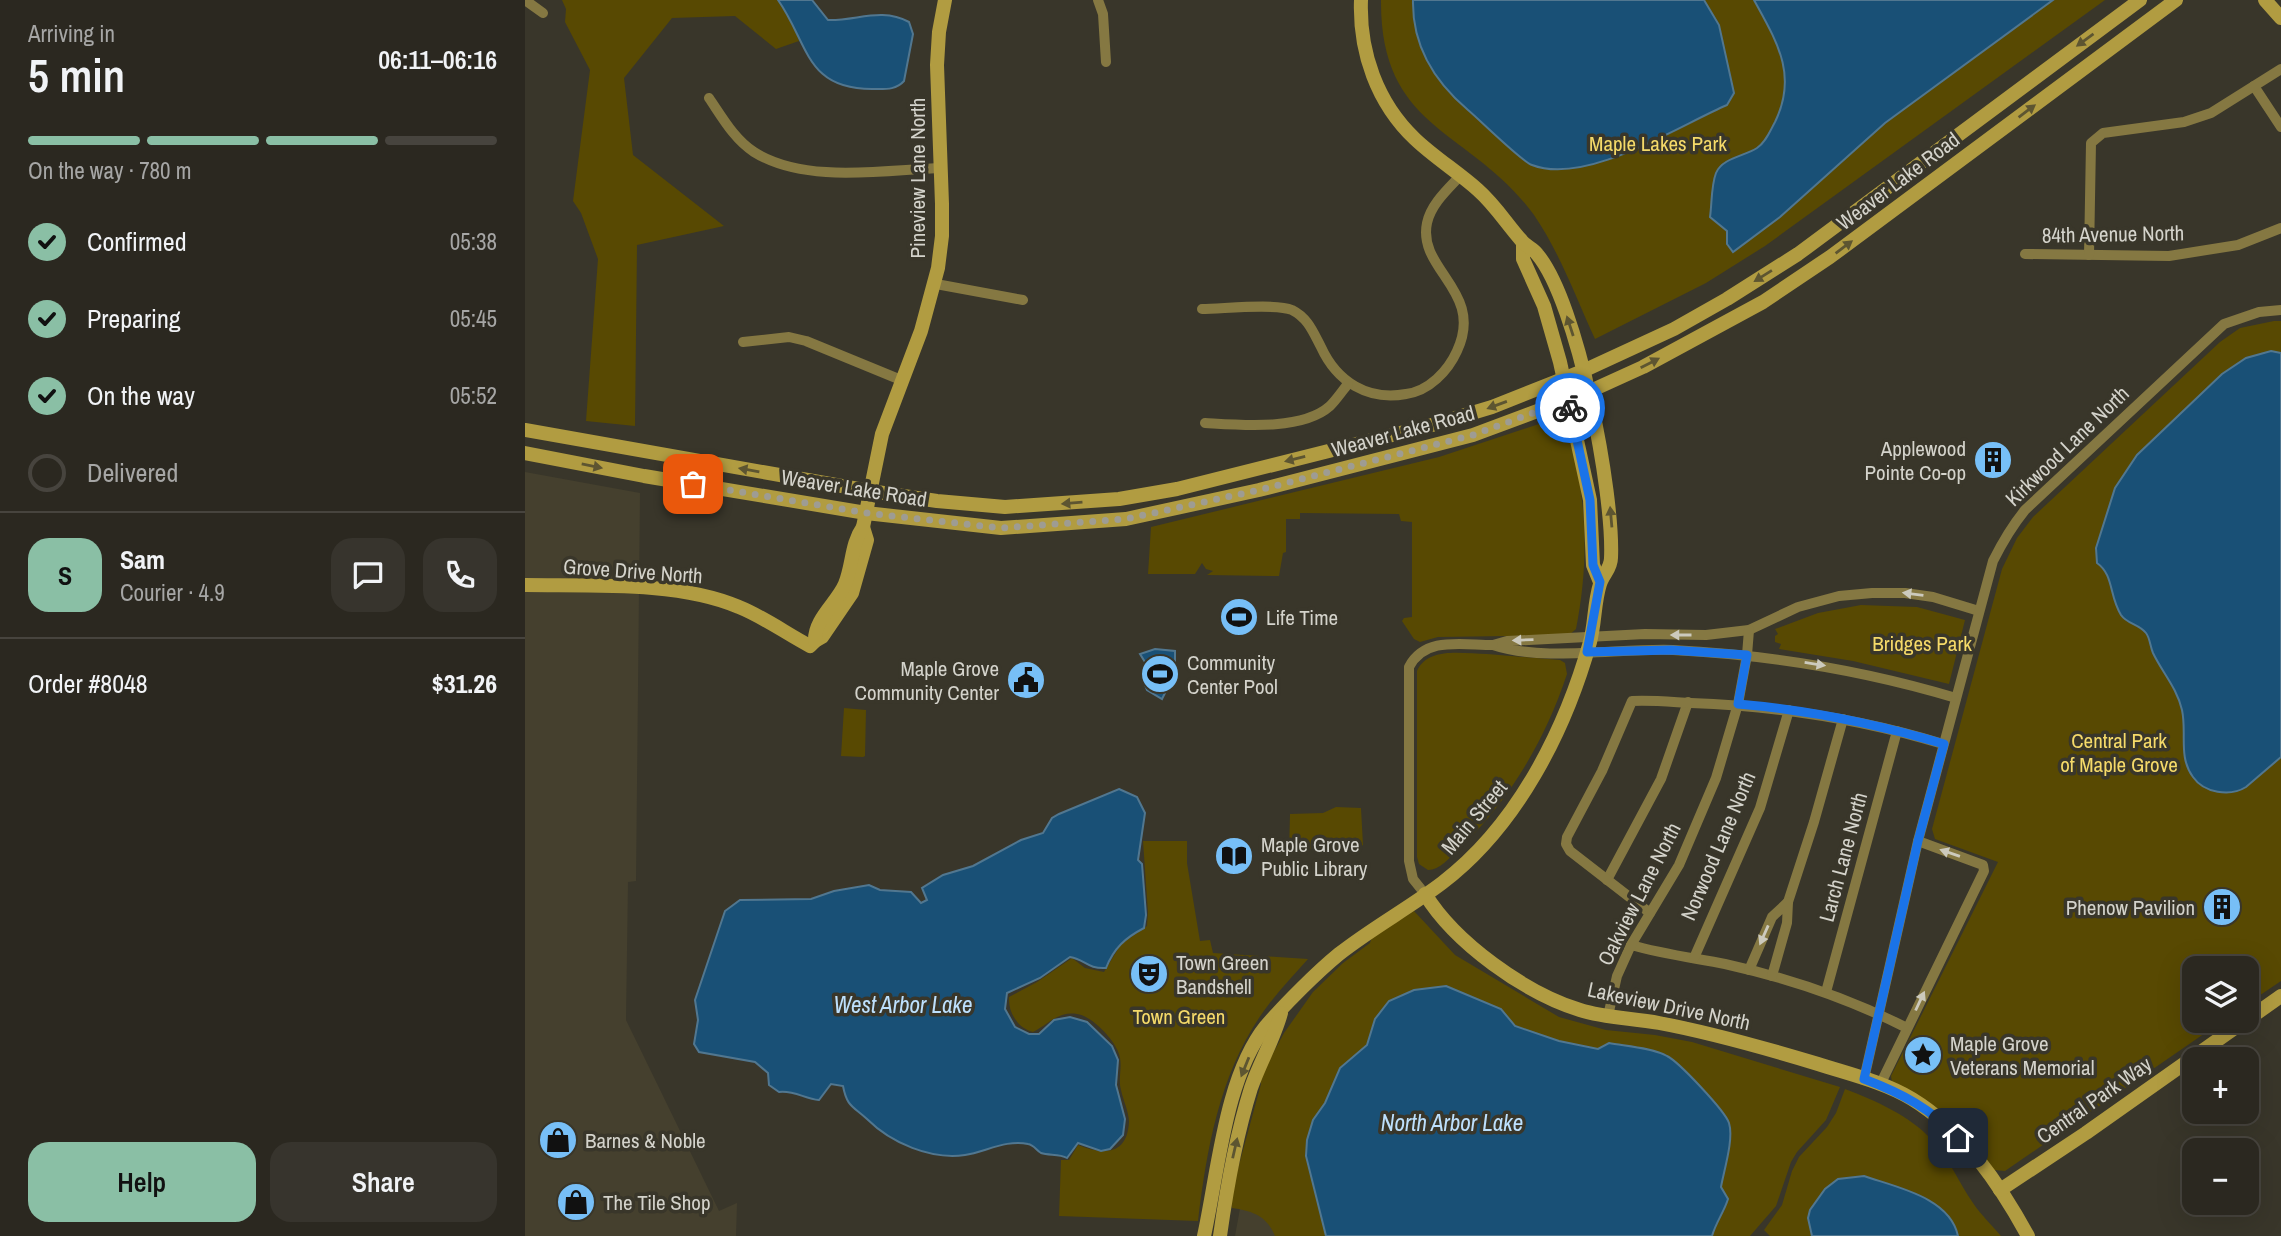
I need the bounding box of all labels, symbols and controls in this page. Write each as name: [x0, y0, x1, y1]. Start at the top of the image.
text: Arriving in: [28, 18, 115, 49]
one-way arrow: [2076, 33, 2094, 47]
text: 06:11–06:16: [378, 42, 497, 77]
text: 5 min: [28, 44, 125, 106]
street label: Pineview Lane North: [903, 98, 932, 258]
one-way arrow: [2018, 104, 2036, 118]
street label: Weaver Lake Road: [1831, 125, 1965, 237]
park label: Maple Lakes Park: [1589, 129, 1727, 158]
text: On the way · 780 m: [28, 155, 192, 186]
street label: 84th Avenue North: [2042, 218, 2184, 250]
icon: check: [28, 223, 66, 261]
text: Confirmed: [87, 224, 187, 259]
text: 05:38: [450, 226, 497, 257]
one-way arrow: [1835, 239, 1853, 254]
one-way arrow: [1754, 270, 1773, 283]
icon: check: [28, 300, 66, 338]
text: Preparing: [87, 301, 181, 336]
text: 05:45: [450, 303, 497, 334]
one-way arrow: [1564, 315, 1575, 336]
one-way arrow: [1640, 358, 1660, 370]
courier: [1535, 373, 1605, 443]
icon: check: [28, 377, 66, 415]
text: On the way: [87, 378, 195, 413]
street label: Kirkwood Lane North: [1999, 379, 2135, 513]
text: 05:52: [450, 380, 497, 411]
icon: bike: [1551, 389, 1589, 427]
street label: Weaver Lake Road: [1328, 398, 1478, 464]
one-way arrow: [1487, 400, 1508, 411]
place label: Applewood Pointe Co-op: [1865, 434, 1966, 487]
building icon: Applewood Pointe Co-op: [1972, 439, 2014, 481]
pin: [663, 454, 723, 514]
one-way arrow: [1284, 454, 1306, 465]
text: Delivered: [87, 455, 178, 490]
one-way arrow: [581, 460, 603, 471]
street label: Weaver Lake Road: [779, 462, 929, 514]
one-way arrow: [738, 464, 760, 475]
icon: bag: [674, 465, 712, 503]
one-way arrow: [1061, 498, 1083, 509]
one-way arrow: [1605, 506, 1616, 528]
button: chat: [331, 538, 405, 612]
button: phone: [423, 538, 497, 612]
text: Sam: [120, 542, 165, 577]
street label: Grove Drive North: [562, 552, 704, 590]
text: S: [58, 558, 72, 593]
text: Courier · 4.9: [120, 577, 225, 608]
one-way arrow: [1902, 589, 1924, 600]
sports icon: Life Time: [1218, 596, 1260, 638]
place label: Life Time: [1266, 603, 1338, 632]
one-way arrow: [1670, 629, 1692, 641]
park label: Bridges Park: [1872, 629, 1972, 658]
one-way arrow: [1512, 635, 1534, 646]
place label: Community Center Pool: [1187, 648, 1278, 701]
sports icon: Community Center Pool: [1139, 653, 1181, 695]
place label: Maple Grove Community Center: [854, 654, 999, 707]
one-way arrow: [1804, 658, 1826, 669]
public building icon: Maple Grove Community Center: [1005, 659, 1047, 701]
text: Order #8048: [28, 666, 148, 701]
text: $31.26: [432, 666, 497, 701]
park label: Central Park of Maple Grove: [2060, 726, 2178, 779]
street label: Norwood Lane North: [1674, 767, 1762, 925]
street label: Main Street: [1434, 773, 1514, 860]
street label: Larch Lane North: [1812, 789, 1874, 925]
street label: Oakview Lane North: [1590, 817, 1688, 971]
place label: Maple Grove Public Library: [1261, 830, 1368, 883]
library icon: Maple Grove Public Library: [1213, 835, 1255, 877]
one-way arrow: [1940, 847, 1961, 858]
building icon: Phenow Pavilion: [2201, 886, 2243, 928]
place label: Phenow Pavilion: [2066, 893, 2195, 922]
one-way arrow: [1758, 924, 1769, 945]
place label: Town Green Bandshell: [1176, 948, 1269, 1001]
theatre icon: Town Green Bandshell: [1128, 953, 1170, 995]
map controls: [2182, 956, 2259, 1215]
button: layers: [2182, 956, 2259, 1033]
street label: Lakeview Drive North: [1585, 975, 1753, 1037]
water label: West Arbor Lake: [834, 989, 972, 1020]
one-way arrow: [1914, 991, 1926, 1011]
park label: Town Green: [1133, 1002, 1225, 1031]
place label: Maple Grove Veterans Memorial: [1950, 1029, 2095, 1082]
place icon: Maple Grove Veterans Memorial: [1902, 1034, 1944, 1076]
button: +: [2182, 1047, 2259, 1124]
street label: Central Park Way: [2031, 1049, 2158, 1150]
one-way arrow: [1239, 1057, 1250, 1078]
water label: North Arbor Lake: [1381, 1107, 1523, 1138]
pin: [1928, 1108, 1988, 1168]
shop icon: Barnes & Noble: [537, 1119, 579, 1161]
icon: home: [1939, 1119, 1977, 1157]
place label: Barnes & Noble: [585, 1126, 706, 1155]
one-way arrow: [1230, 1137, 1241, 1159]
button: −: [2182, 1138, 2259, 1215]
button: Help: [28, 1142, 256, 1222]
button: Share: [270, 1142, 497, 1222]
shop icon: The Tile Shop: [555, 1181, 597, 1223]
place label: The Tile Shop: [603, 1188, 711, 1217]

